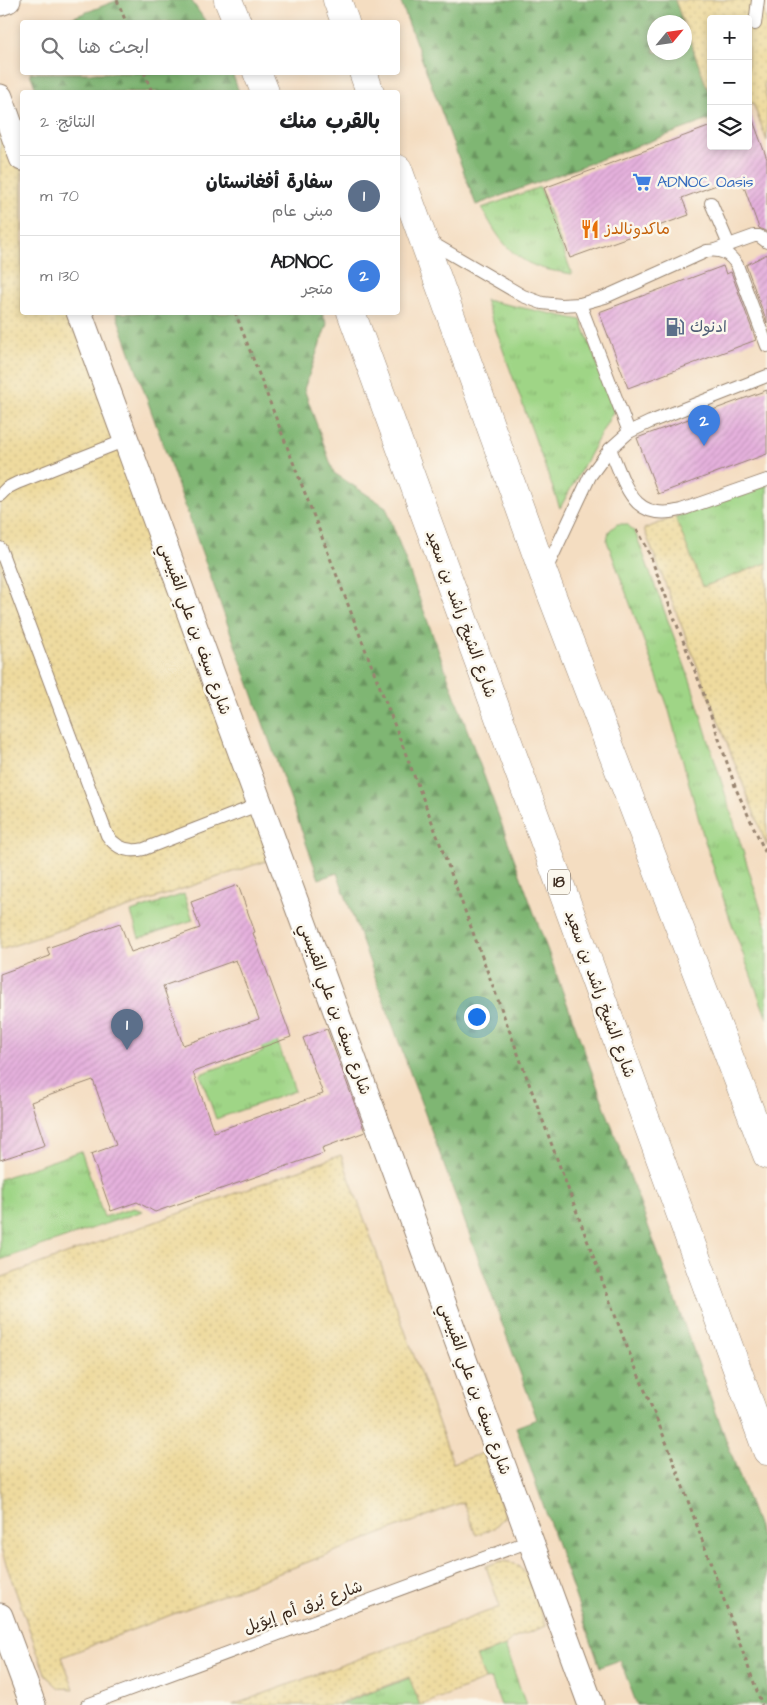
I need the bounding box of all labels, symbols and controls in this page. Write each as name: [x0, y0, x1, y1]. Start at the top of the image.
north arrow: [647, 15, 692, 60]
map controls: [707, 15, 752, 150]
button: +: [707, 15, 752, 60]
search box: [20, 20, 400, 75]
icon: search: [38, 34, 66, 62]
text: ابحث هنا: [78, 34, 149, 61]
button: −: [707, 60, 752, 105]
button: layers: [707, 105, 752, 150]
text: بالقرب منك: [279, 107, 380, 136]
text: النتائج: 2: [40, 111, 95, 133]
text: سفارة أفغانستان: [206, 169, 333, 196]
supermarket icon: ADNOC Oasis: [631, 171, 653, 193]
place label: ADNOC Oasis: [657, 171, 753, 193]
text: 70 m: [40, 185, 79, 207]
text: 1: [363, 185, 365, 207]
text: مبنى عام: [272, 200, 333, 222]
restaurant icon: ماكدونالدز: [579, 218, 601, 240]
place label: ماكدونالدز: [603, 218, 670, 240]
text: ADNOC: [270, 249, 333, 276]
text: 130 m: [40, 265, 79, 287]
text: 2: [359, 265, 369, 287]
text: متجر: [302, 278, 333, 300]
fuel station icon: ادنوك: [664, 316, 686, 338]
place label: ادنوك: [690, 316, 727, 338]
pin: 2: [688, 405, 720, 446]
street label: شارع الشيخ راشد بن سعيد: [420, 527, 502, 701]
street label: شارع سيف بن علي القبيسي: [151, 540, 236, 719]
road number: 18: [548, 870, 570, 894]
street label: شارع الشيخ راشد بن سعيد: [559, 907, 641, 1081]
street label: شارع سيف بن علي القبيسي: [291, 920, 376, 1099]
your location: [464, 1004, 490, 1030]
pin: 1: [111, 1009, 143, 1050]
street label: شارع سيف بن علي القبيسي: [431, 1300, 516, 1479]
street label: شارع بُرق أم إيوَيل: [240, 1575, 366, 1640]

